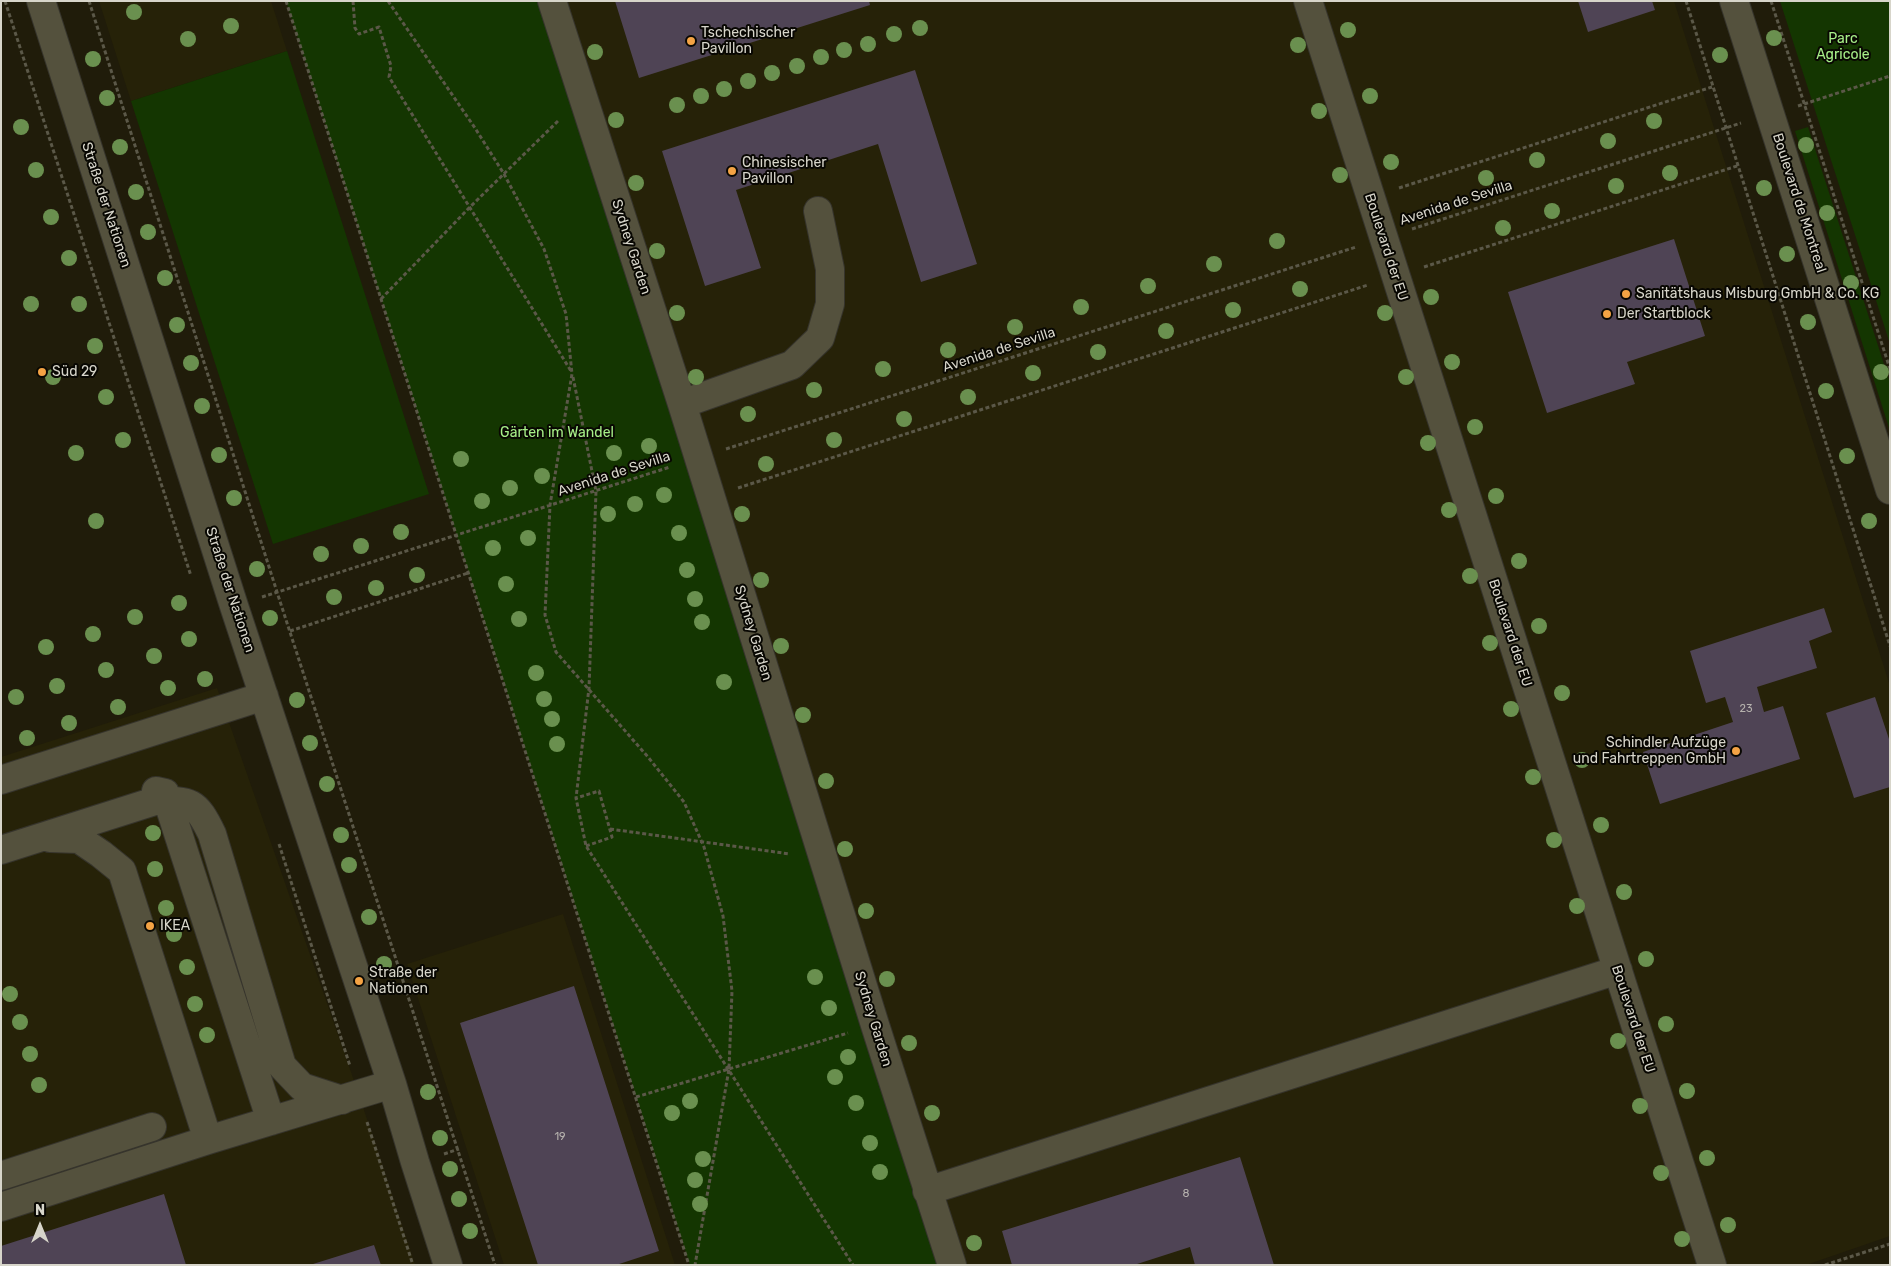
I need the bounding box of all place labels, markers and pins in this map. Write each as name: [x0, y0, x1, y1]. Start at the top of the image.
place label: Tschechischer Pavillon: [701, 25, 795, 58]
marker: Tschechischer Pavillon: [685, 35, 697, 47]
place label: Chinesischer Pavillon: [742, 155, 827, 188]
marker: Chinesischer Pavillon: [726, 165, 738, 177]
place label: Sanitätshaus Misburg GmbH & Co. KG: [1636, 286, 1879, 302]
marker: Sanitätshaus Misburg GmbH & Co. KG: [1620, 288, 1632, 300]
place label: Der Startblock: [1617, 306, 1711, 322]
marker: Der Startblock: [1601, 308, 1613, 320]
place label: Süd 29: [52, 364, 97, 380]
marker: Süd 29: [36, 366, 48, 378]
place label: Schindler Aufzüge und Fahrtreppen GmbH: [1573, 735, 1726, 768]
marker: Schindler Aufzüge und Fahrtreppen GmbH: [1730, 745, 1742, 757]
place label: IKEA: [160, 918, 190, 934]
marker: IKEA: [144, 920, 156, 932]
place label: Straße der Nationen: [369, 965, 437, 998]
marker: Straße der Nationen: [353, 975, 365, 987]

